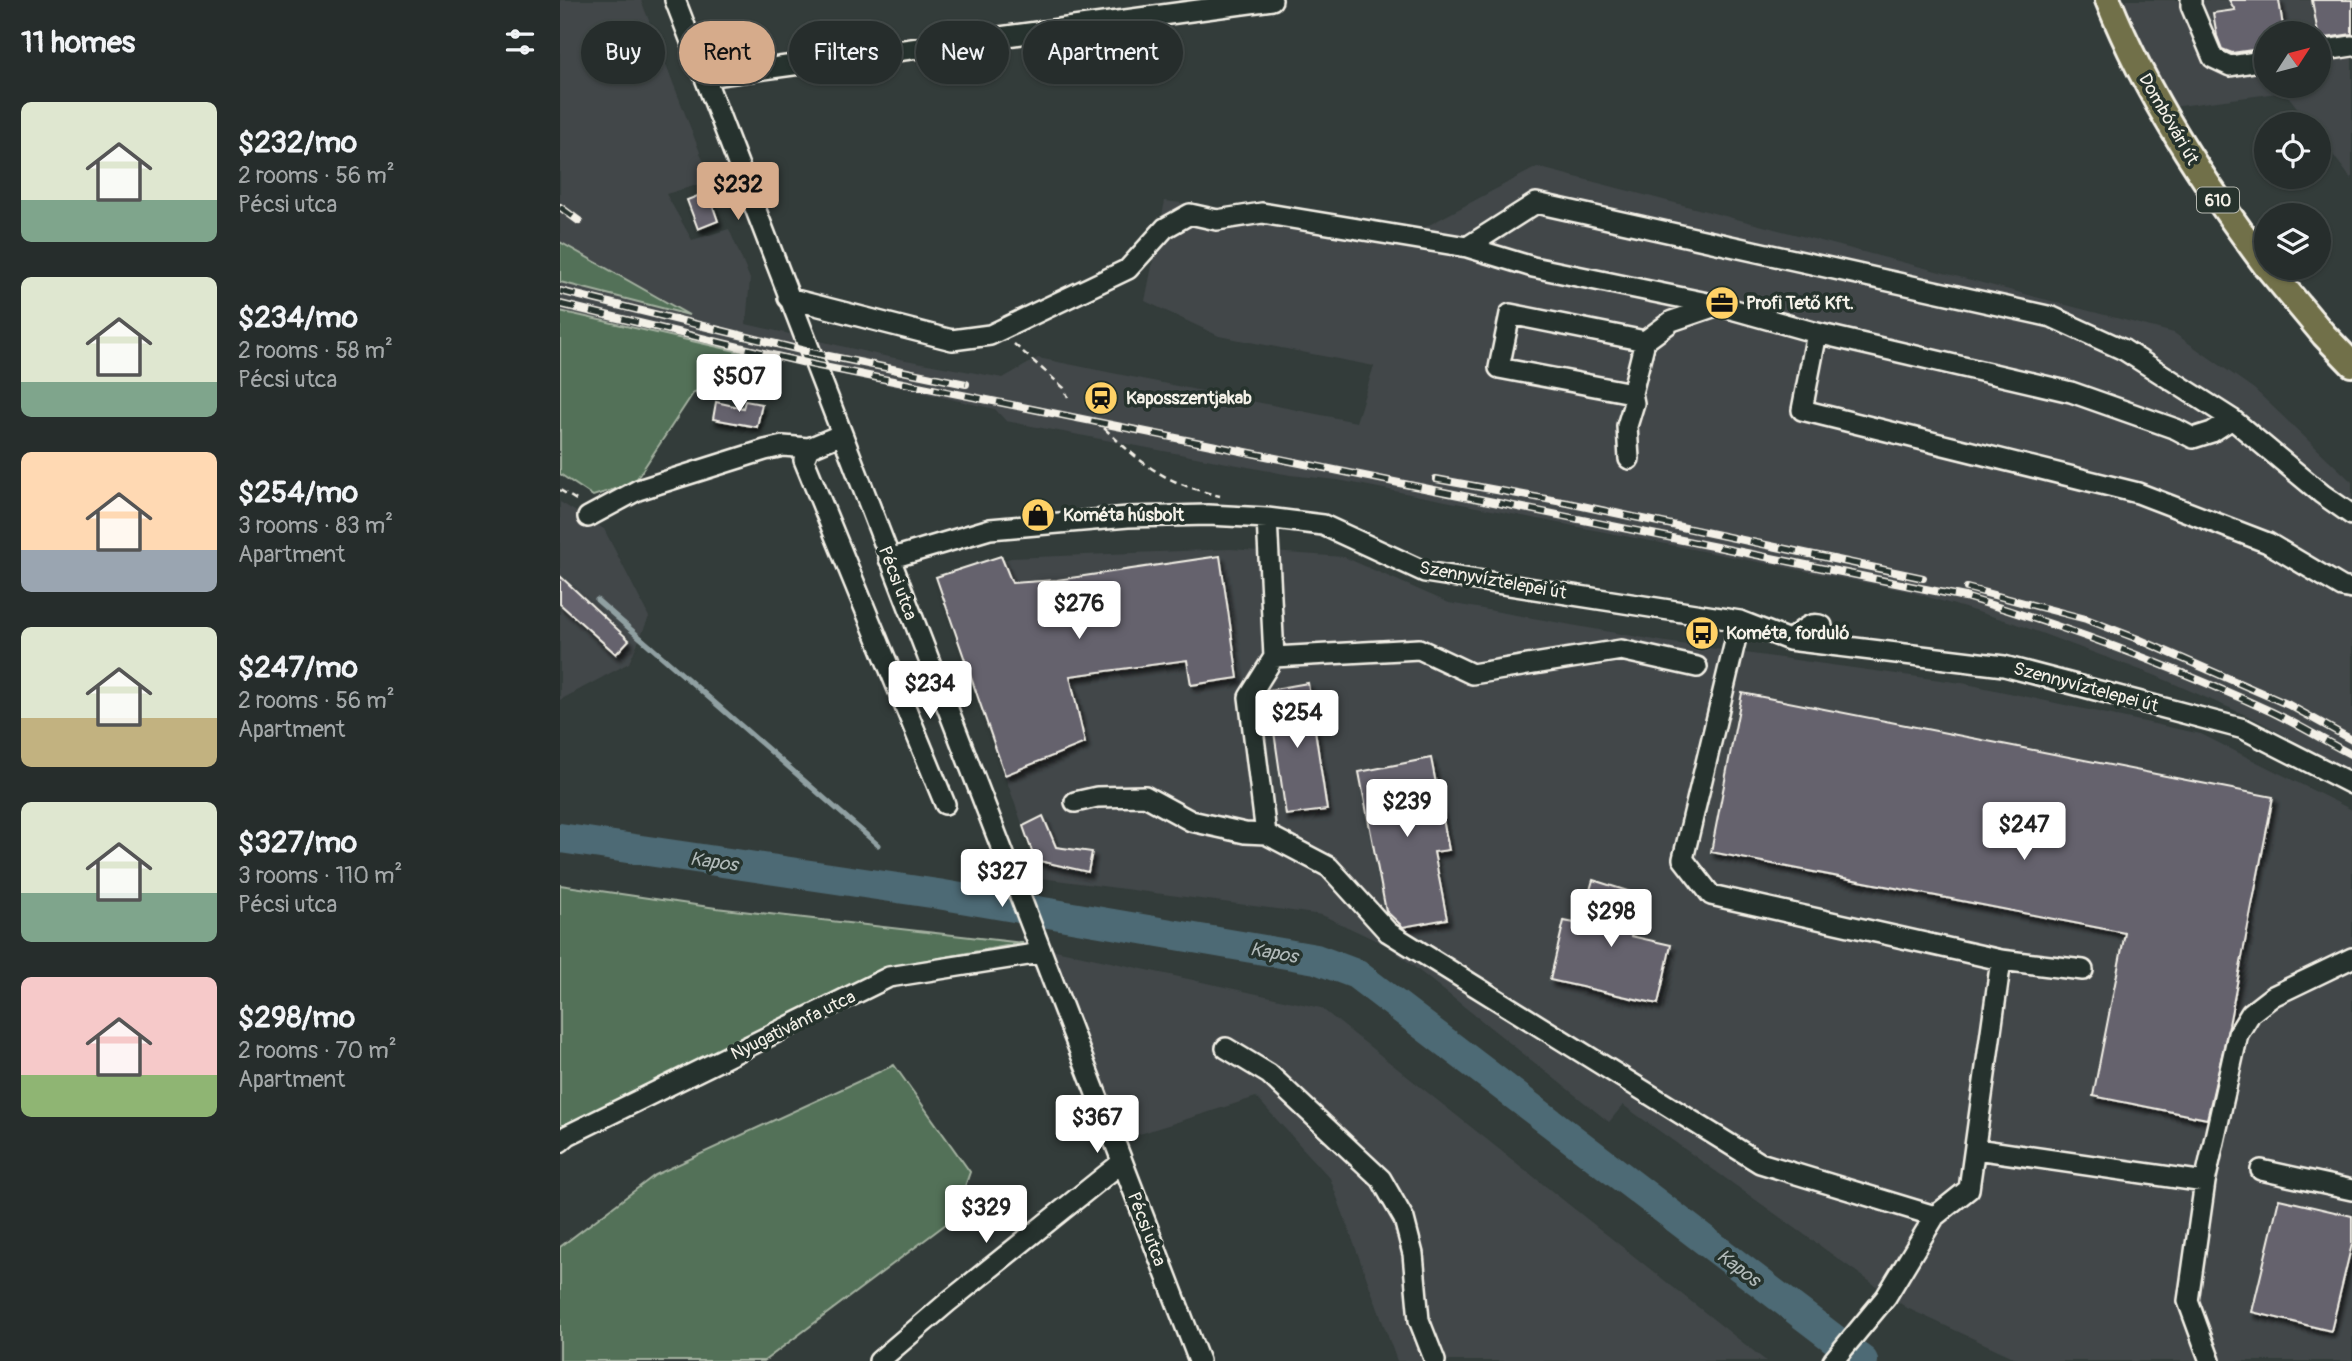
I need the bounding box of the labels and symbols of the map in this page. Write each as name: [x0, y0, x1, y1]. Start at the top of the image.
north arrow: [2254, 21, 2331, 98]
street label: Dombóvári út: [2133, 69, 2204, 170]
pin: $232: [697, 162, 779, 222]
road number: 610: [2197, 188, 2239, 212]
office icon: Profi Tető Kft.: [1703, 284, 1741, 322]
place label: Profi Tető Kft.: [1746, 292, 1854, 315]
pin: $507: [698, 354, 780, 414]
station icon: Kaposszentjakab: [1082, 379, 1120, 417]
place label: Kaposszentjakab: [1126, 387, 1252, 410]
shop icon: Kométa húsbolt: [1019, 496, 1057, 534]
place label: Kométa húsbolt: [1063, 504, 1185, 527]
street label: Pécsi utca: [873, 543, 922, 624]
street label: Szennyvíztelepei út: [1418, 556, 1569, 605]
pin: $276: [1038, 582, 1120, 641]
bus stop icon: Kométa, forduló: [1683, 614, 1721, 652]
place label: Kométa, forduló: [1726, 622, 1849, 645]
street label: Szennyvíztelepei út: [2011, 657, 2162, 718]
pin: $234: [889, 662, 971, 721]
pin: $254: [1256, 690, 1338, 750]
pin: $239: [1366, 780, 1448, 839]
pin: $247: [1983, 802, 2065, 862]
water label: Kapos: [688, 847, 742, 878]
pin: $327: [961, 850, 1043, 909]
pin: $298: [1570, 890, 1652, 949]
water label: Kapos: [1248, 937, 1302, 969]
street label: Nyugativánfa utca: [727, 985, 859, 1066]
pin: $367: [1056, 1096, 1138, 1155]
pin: $329: [945, 1186, 1027, 1245]
street label: Pécsi utca: [1122, 1189, 1171, 1270]
water label: Kapos: [1712, 1244, 1767, 1293]

